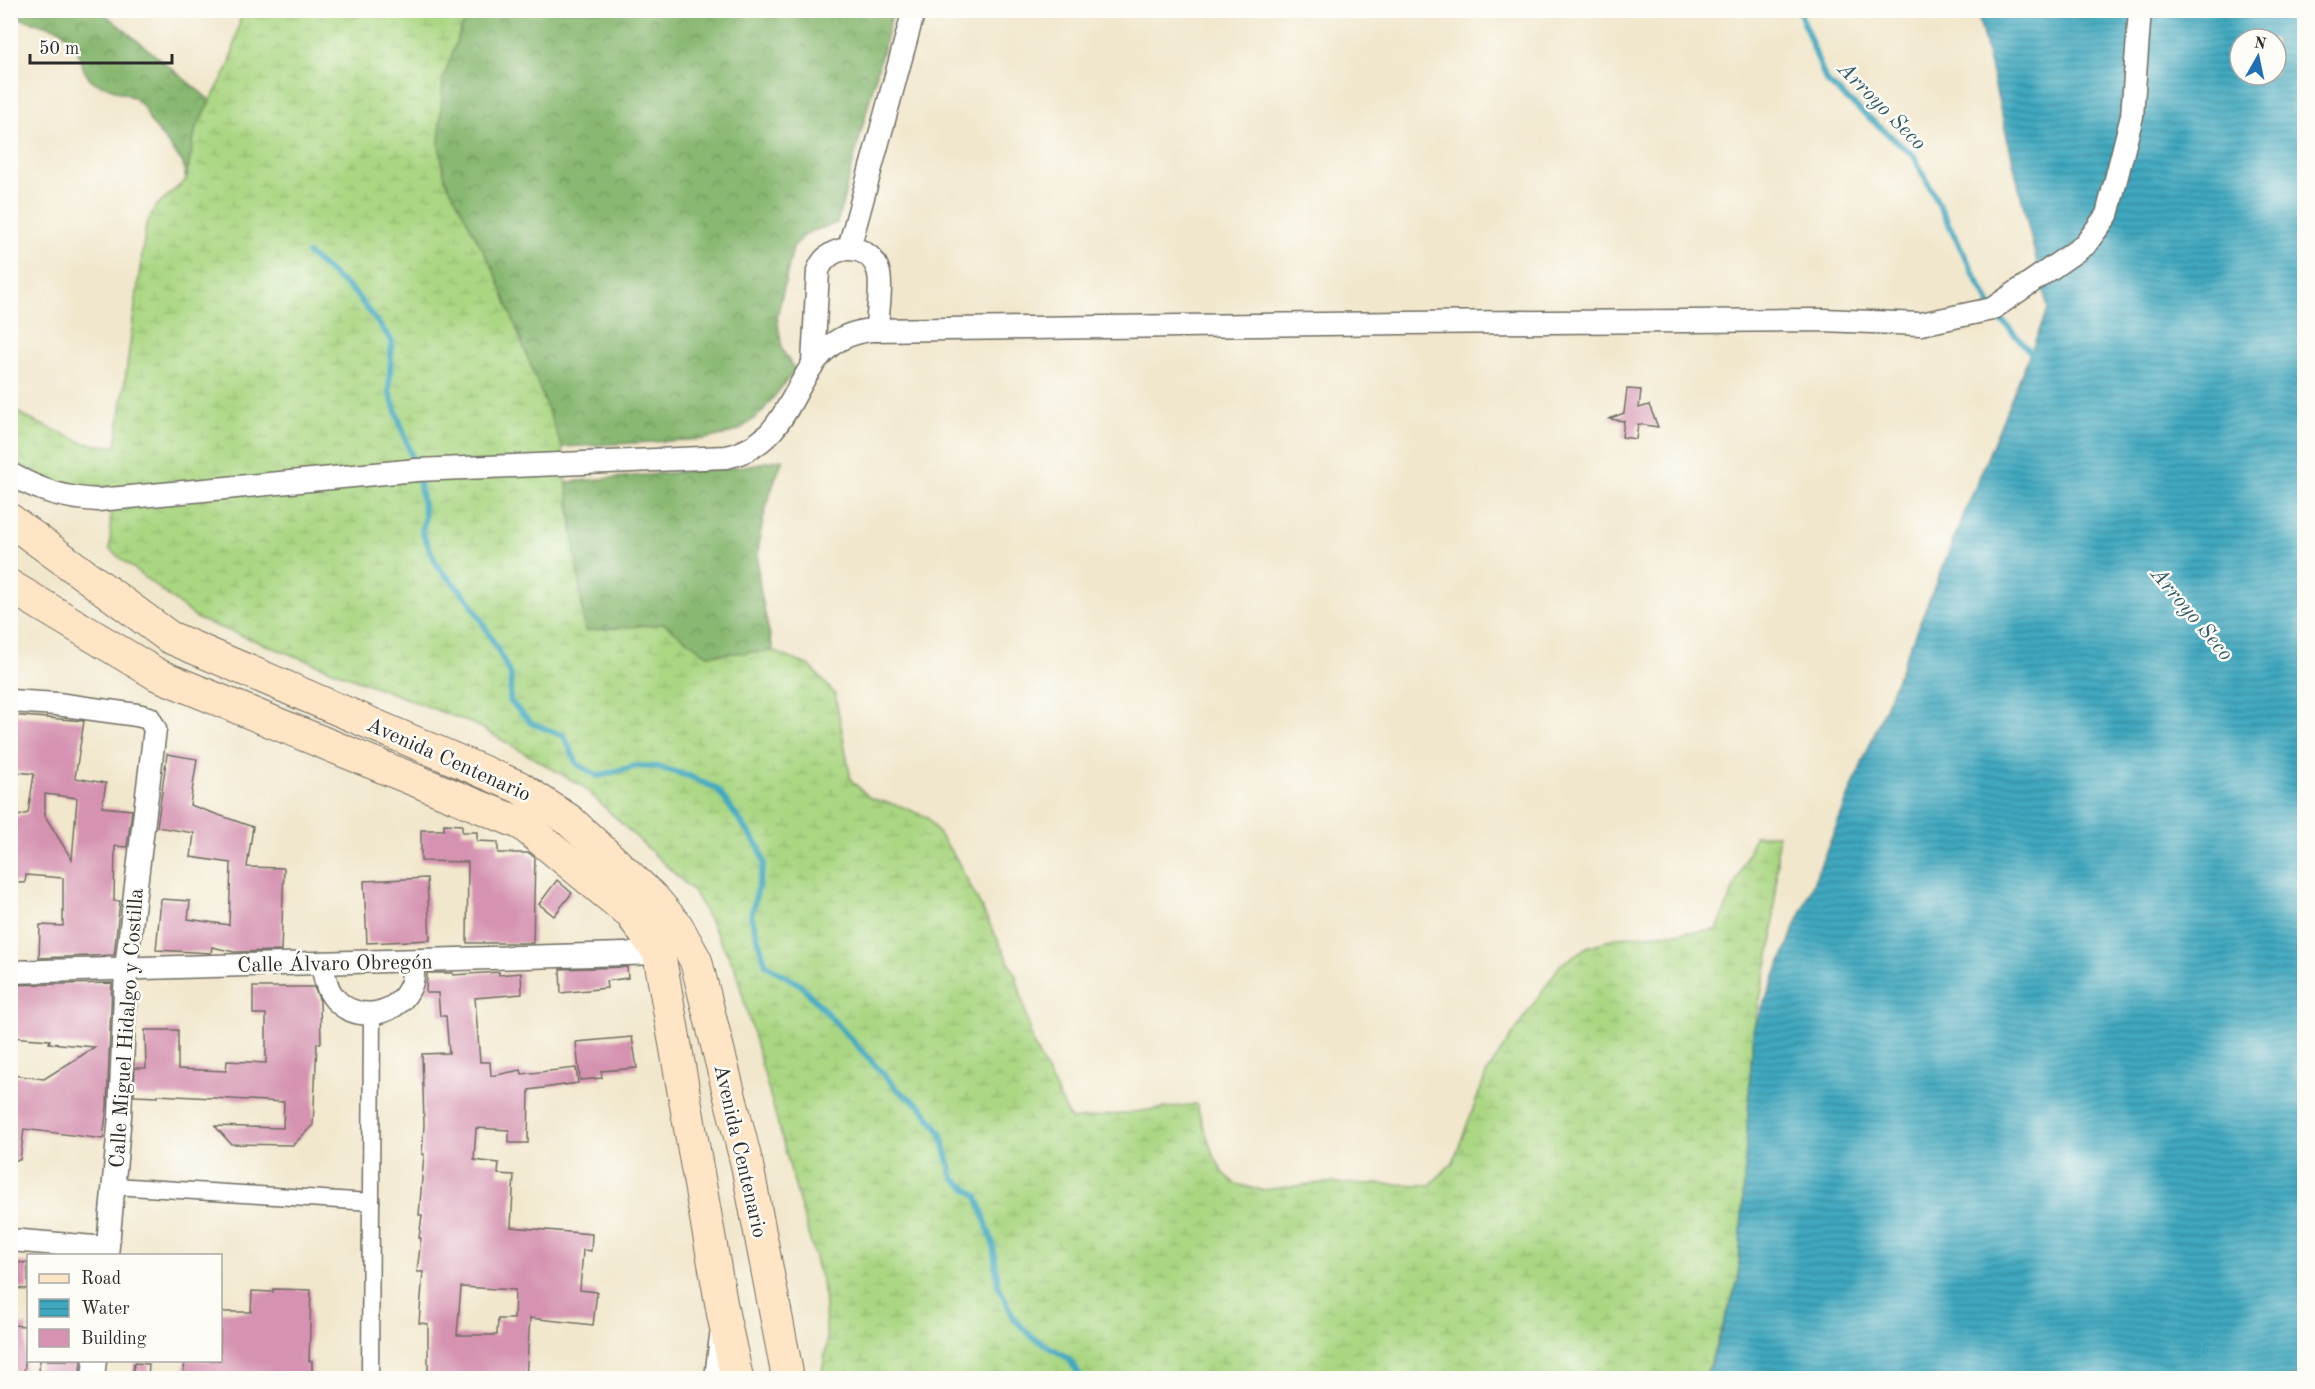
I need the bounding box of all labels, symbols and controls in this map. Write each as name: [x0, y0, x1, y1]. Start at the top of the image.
scale bar: [30, 27, 172, 65]
north arrow: [2228, 27, 2288, 87]
text: N: [2253, 35, 2268, 53]
text: 50 m: [39, 40, 79, 58]
water label: Arroyo Seco: [1832, 57, 1930, 155]
water label: Arroyo Seco: [2145, 562, 2237, 665]
street label: Avenida Centenario: [363, 715, 534, 806]
street label: Calle Miguel Hidalgo y Costilla: [107, 887, 148, 1169]
street label: Calle Álvaro Obregón: [237, 948, 433, 977]
street label: Avenida Centenario: [709, 1063, 770, 1240]
legend: [27, 1254, 222, 1362]
text: Road: [81, 1270, 121, 1288]
text: Water: [81, 1300, 130, 1318]
text: Building: [81, 1330, 147, 1348]

